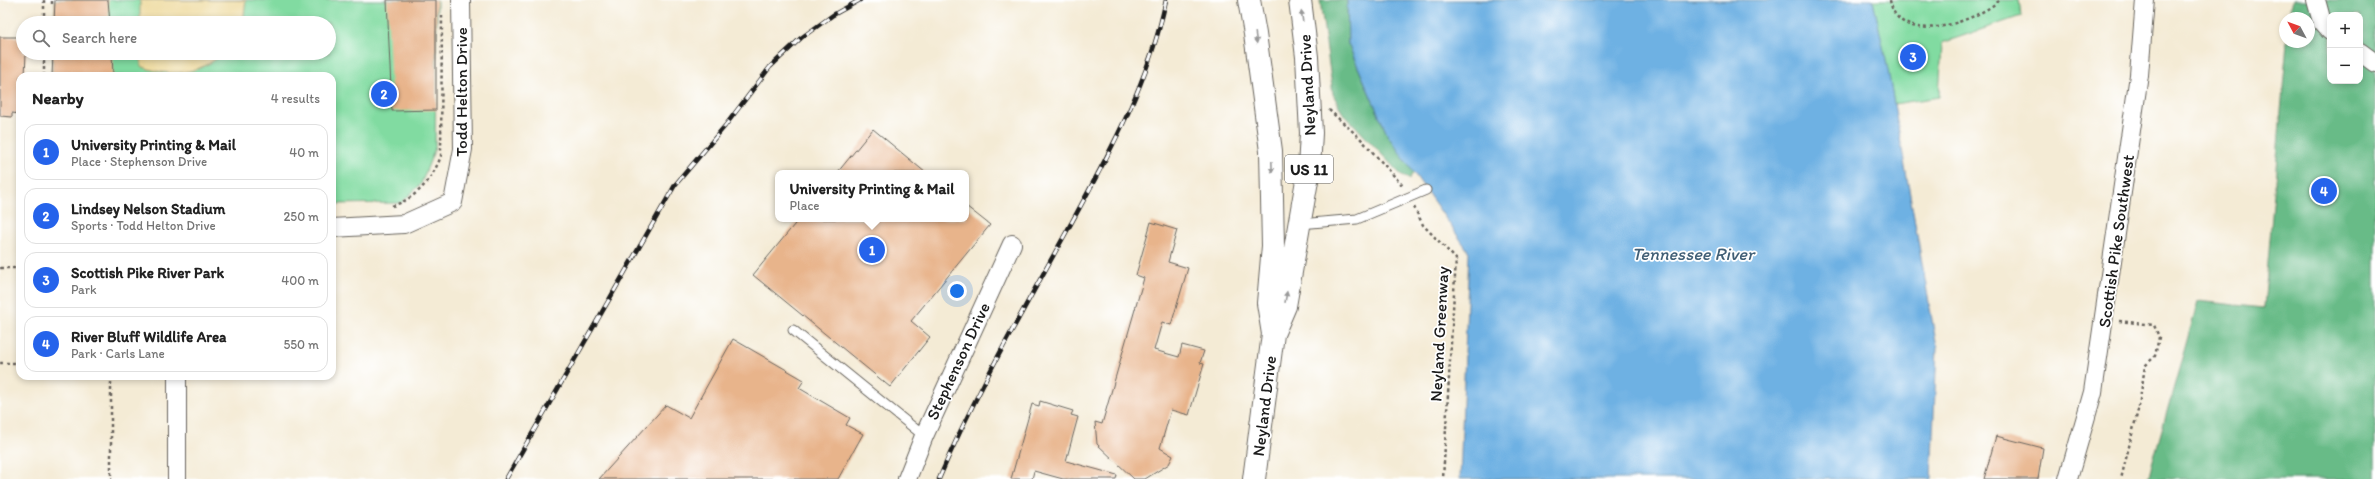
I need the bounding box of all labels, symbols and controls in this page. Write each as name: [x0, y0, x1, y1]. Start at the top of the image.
one-way arrow: [1299, 10, 1305, 22]
north arrow: [2279, 12, 2315, 48]
map controls: [2327, 12, 2363, 84]
button: +: [2327, 12, 2363, 48]
search box: [16, 16, 336, 60]
icon: search: [30, 27, 52, 49]
street label: Todd Helton Drive: [451, 27, 471, 157]
text: Search here: [62, 29, 137, 47]
one-way arrow: [1253, 32, 1259, 44]
street label: Neyland Drive: [1294, 34, 1320, 136]
pin: 3: [1900, 42, 1926, 72]
button: −: [2327, 48, 2363, 84]
pin: 2: [371, 79, 397, 109]
text: Nearby: [32, 88, 84, 108]
text: 4 results: [271, 91, 320, 106]
text: University Printing & Mail: [71, 136, 236, 154]
text: 1: [43, 145, 49, 160]
text: 40 m: [289, 145, 319, 160]
street label: Scottish Pike Southwest: [2094, 153, 2138, 329]
text: Place · Stephenson Drive: [71, 154, 207, 169]
road number: US 11: [1285, 155, 1333, 183]
one-way arrow: [1268, 161, 1275, 173]
popup: [775, 170, 969, 222]
pin: 4: [2311, 176, 2337, 206]
text: University Printing & Mail: [790, 180, 954, 198]
text: Place: [790, 198, 820, 213]
text: Lindsey Nelson Stadium: [71, 200, 225, 218]
text: 2: [43, 209, 49, 224]
text: 250 m: [283, 209, 319, 224]
text: Sports · Todd Helton Drive: [71, 218, 216, 233]
pin: 1: [859, 235, 885, 265]
water label: Tennessee River: [1632, 243, 1756, 265]
text: Scottish Pike River Park: [71, 264, 224, 282]
street label: Neyland Greenway: [1425, 266, 1453, 402]
text: 3: [42, 273, 50, 288]
text: 400 m: [281, 273, 319, 288]
your location: [947, 281, 967, 301]
text: Park: [71, 282, 97, 297]
one-way arrow: [1284, 291, 1290, 303]
street label: Stephenson Drive: [922, 299, 994, 423]
text: River Bluff Wildlife Area: [71, 328, 226, 346]
text: 4: [42, 337, 50, 352]
text: 550 m: [283, 337, 319, 352]
text: Park · Carls Lane: [71, 346, 165, 361]
street label: Neyland Drive: [1248, 354, 1280, 458]

